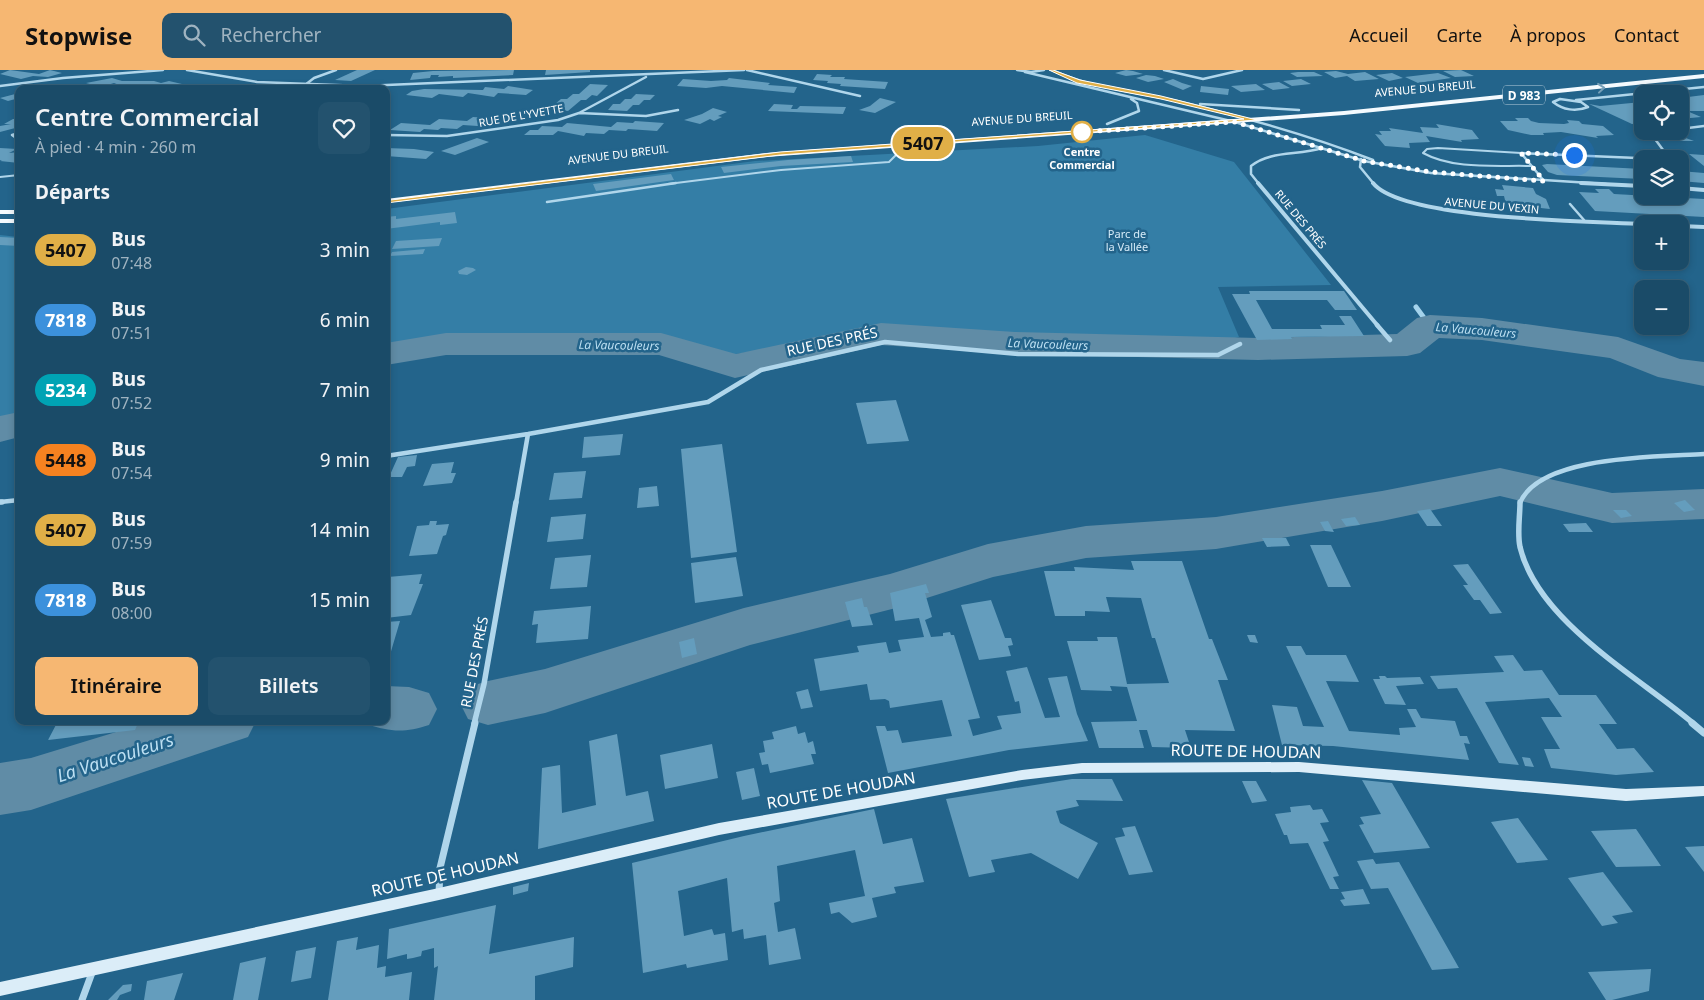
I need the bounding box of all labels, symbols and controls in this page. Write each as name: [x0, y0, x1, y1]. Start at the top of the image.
search box: [162, 13, 512, 58]
text: Stopwise: [25, 19, 132, 52]
icon: search: [180, 21, 208, 49]
text: Rechercher: [220, 22, 321, 48]
text: Accueil: [1349, 23, 1409, 47]
text: Carte: [1437, 23, 1482, 47]
text: À propos: [1510, 23, 1586, 47]
text: Contact: [1614, 23, 1679, 47]
street label: AVENUE DU BREUIL: [1374, 76, 1476, 100]
one-way arrow: [1597, 83, 1605, 94]
map controls: [1634, 85, 1689, 335]
button: locate: [1634, 85, 1689, 140]
road number: D 983: [1503, 86, 1545, 104]
text: Centre Commercial: [35, 100, 259, 133]
street label: RUE DE L'YVETTE: [477, 100, 565, 130]
button: heart: [318, 102, 370, 154]
street label: AVENUE DU BREUIL: [971, 107, 1073, 129]
marker: Centre Commercial: [1071, 121, 1093, 143]
line badge: 5407: [888, 127, 958, 159]
text: 5407: [902, 131, 944, 155]
text: À pied · 4 min · 260 m: [35, 136, 196, 158]
street label: AVENUE DU BREUIL: [567, 140, 669, 168]
your location: [1562, 143, 1587, 168]
place label: Centre Commercial: [1049, 144, 1115, 172]
button: layers: [1634, 150, 1689, 205]
text: Départs: [35, 179, 110, 205]
street label: RUE DES PRÉS: [1272, 186, 1330, 252]
street label: AVENUE DU VEXIN: [1444, 193, 1540, 217]
button: +: [1634, 215, 1689, 270]
text: Bus: [111, 226, 146, 252]
park label: Parc de la Vallée: [1106, 226, 1148, 254]
text: 3 min: [320, 237, 370, 263]
text: 5407: [45, 238, 86, 262]
text: 07:48: [111, 252, 152, 274]
button: −: [1634, 280, 1689, 335]
text: Bus: [111, 296, 146, 322]
text: 6 min: [320, 307, 370, 333]
text: 7818: [45, 308, 86, 332]
water label: La Vaucouleurs: [1435, 318, 1517, 342]
text: 07:51: [111, 322, 152, 344]
street label: RUE DES PRÉS: [785, 322, 879, 360]
water label: La Vaucouleurs: [1007, 334, 1089, 354]
water label: La Vaucouleurs: [578, 336, 660, 354]
text: Bus: [111, 366, 146, 392]
text: 7 min: [320, 377, 370, 403]
text: 5234: [45, 378, 86, 402]
text: 07:52: [111, 392, 152, 414]
text: Bus: [111, 436, 146, 462]
text: 9 min: [320, 447, 370, 473]
text: 5448: [45, 448, 86, 472]
text: 07:54: [111, 462, 152, 484]
text: Bus: [111, 506, 146, 532]
text: 14 min: [309, 517, 370, 543]
text: 5407: [45, 518, 86, 542]
text: 07:59: [111, 532, 152, 554]
text: Bus: [111, 576, 146, 602]
text: 15 min: [309, 587, 370, 613]
text: 7818: [45, 588, 86, 612]
text: 08:00: [111, 602, 152, 624]
street label: RUE DES PRÉS: [456, 615, 492, 709]
button: Itinéraire: [35, 657, 198, 715]
button: Billets: [208, 657, 370, 715]
water label: La Vaucouleurs: [54, 727, 177, 787]
street label: ROUTE DE HOUDAN: [1171, 739, 1321, 763]
street label: ROUTE DE HOUDAN: [765, 766, 917, 814]
street label: ROUTE DE HOUDAN: [369, 846, 521, 902]

